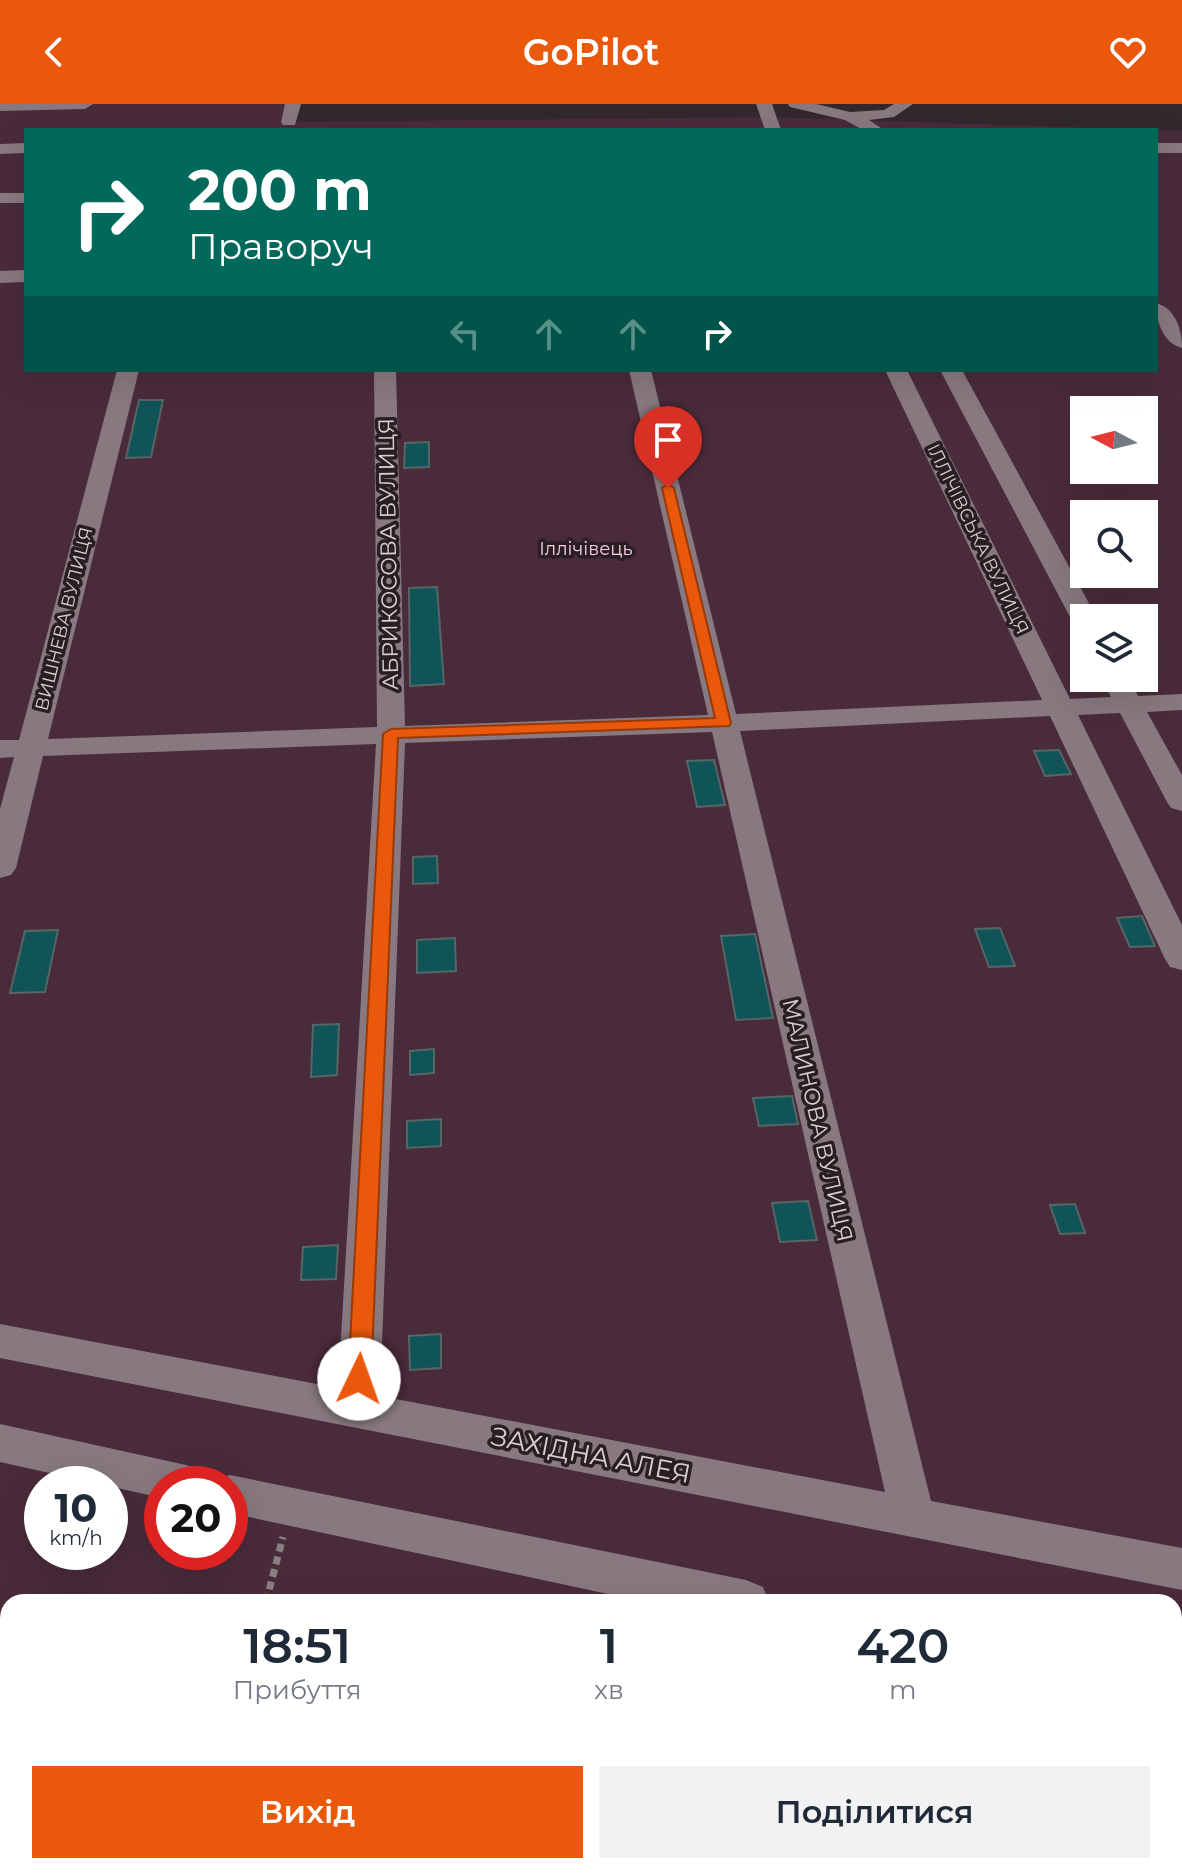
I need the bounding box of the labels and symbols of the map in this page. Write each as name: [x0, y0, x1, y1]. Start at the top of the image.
north arrow: [1070, 396, 1158, 484]
pin: [634, 406, 702, 488]
street label: АБРИКОСОВА ВУЛИЦЯ: [373, 418, 404, 690]
street label: ІЛЛІЧІВСЬКА ВУЛИЦЯ: [922, 440, 1034, 638]
street label: ВИШНЕВА ВУЛИЦЯ: [31, 525, 97, 713]
park label: Іллічівець: [539, 538, 633, 560]
street label: МАЛИНОВА ВУЛИЦЯ: [776, 996, 859, 1244]
position arrow: [317, 1337, 401, 1421]
street label: ЗАХІДНА АЛЕЯ: [489, 1420, 693, 1490]
speed limit sign: 20: [144, 1466, 248, 1570]

